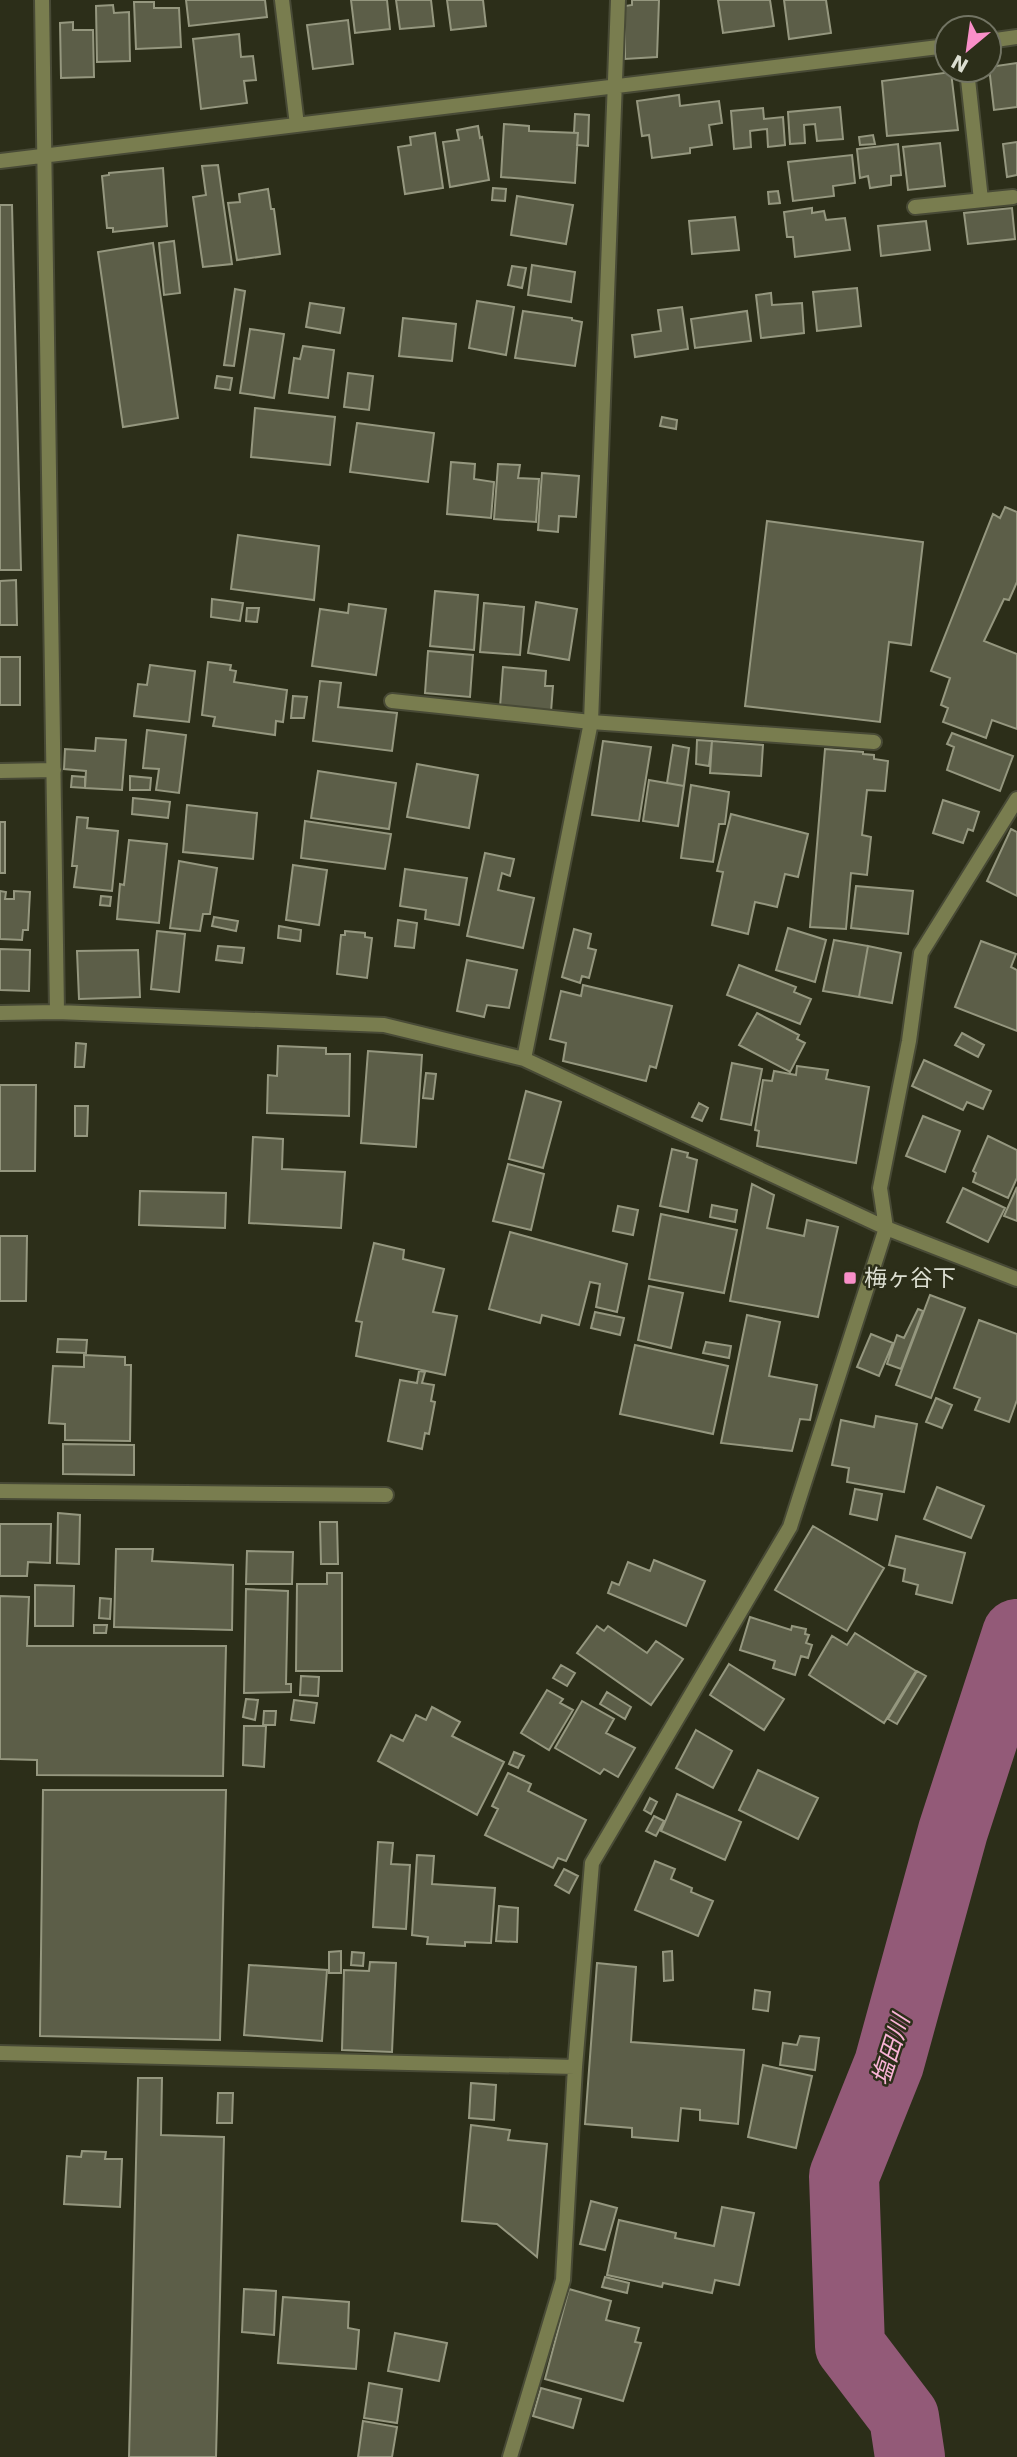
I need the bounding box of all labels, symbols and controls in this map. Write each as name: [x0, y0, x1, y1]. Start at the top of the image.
north arrow: [933, 14, 1003, 84]
text: N: [947, 50, 972, 77]
place label: 梅ヶ谷下: [864, 1265, 956, 1291]
marker: 梅ヶ谷下: [842, 1270, 858, 1286]
water label: 塩田川: [867, 2009, 916, 2089]

